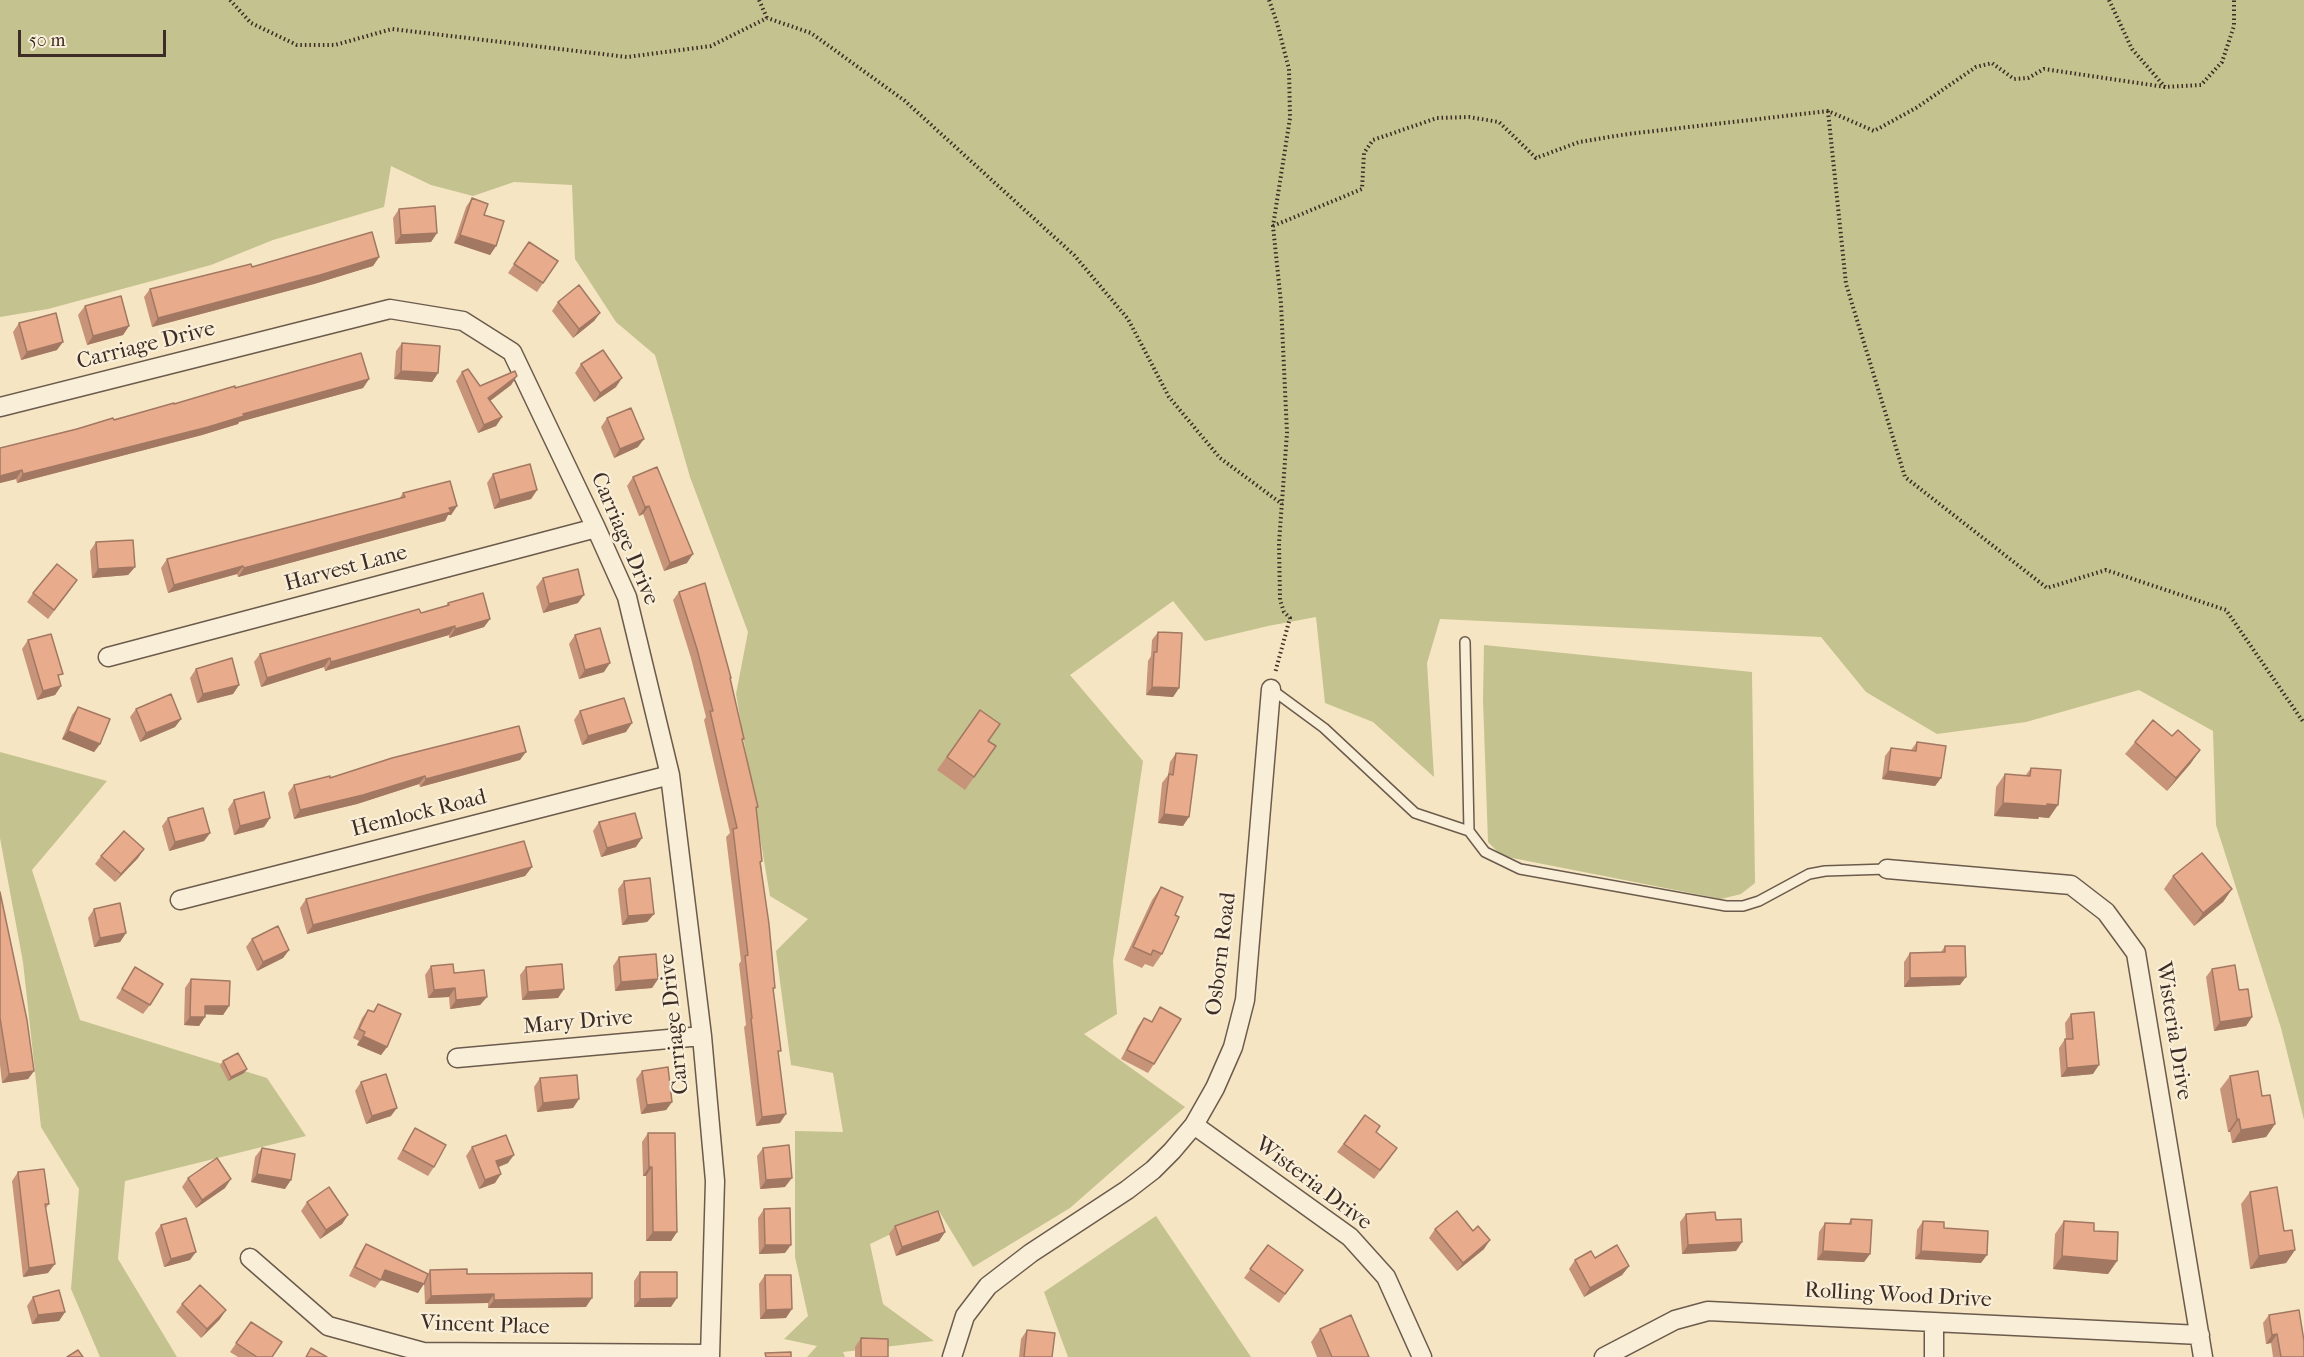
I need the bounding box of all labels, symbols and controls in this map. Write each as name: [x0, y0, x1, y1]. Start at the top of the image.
scale bar: [21, 18, 170, 56]
text: 50 m: [29, 30, 65, 51]
street label: Carriage Drive: [74, 316, 218, 376]
street label: Carriage Drive: [584, 469, 664, 609]
street label: Harvest Lane: [282, 540, 410, 598]
street label: Hemlock Road: [349, 784, 489, 844]
street label: Osborn Road: [1201, 891, 1243, 1017]
street label: Carriage Drive: [654, 952, 696, 1096]
street label: Wisteria Drive: [2149, 960, 2197, 1102]
street label: Mary Drive: [522, 1005, 634, 1041]
street label: Wisteria Drive: [1249, 1132, 1377, 1236]
street label: Rolling Wood Drive: [1804, 1278, 1992, 1314]
street label: Vincent Place: [420, 1311, 550, 1341]

